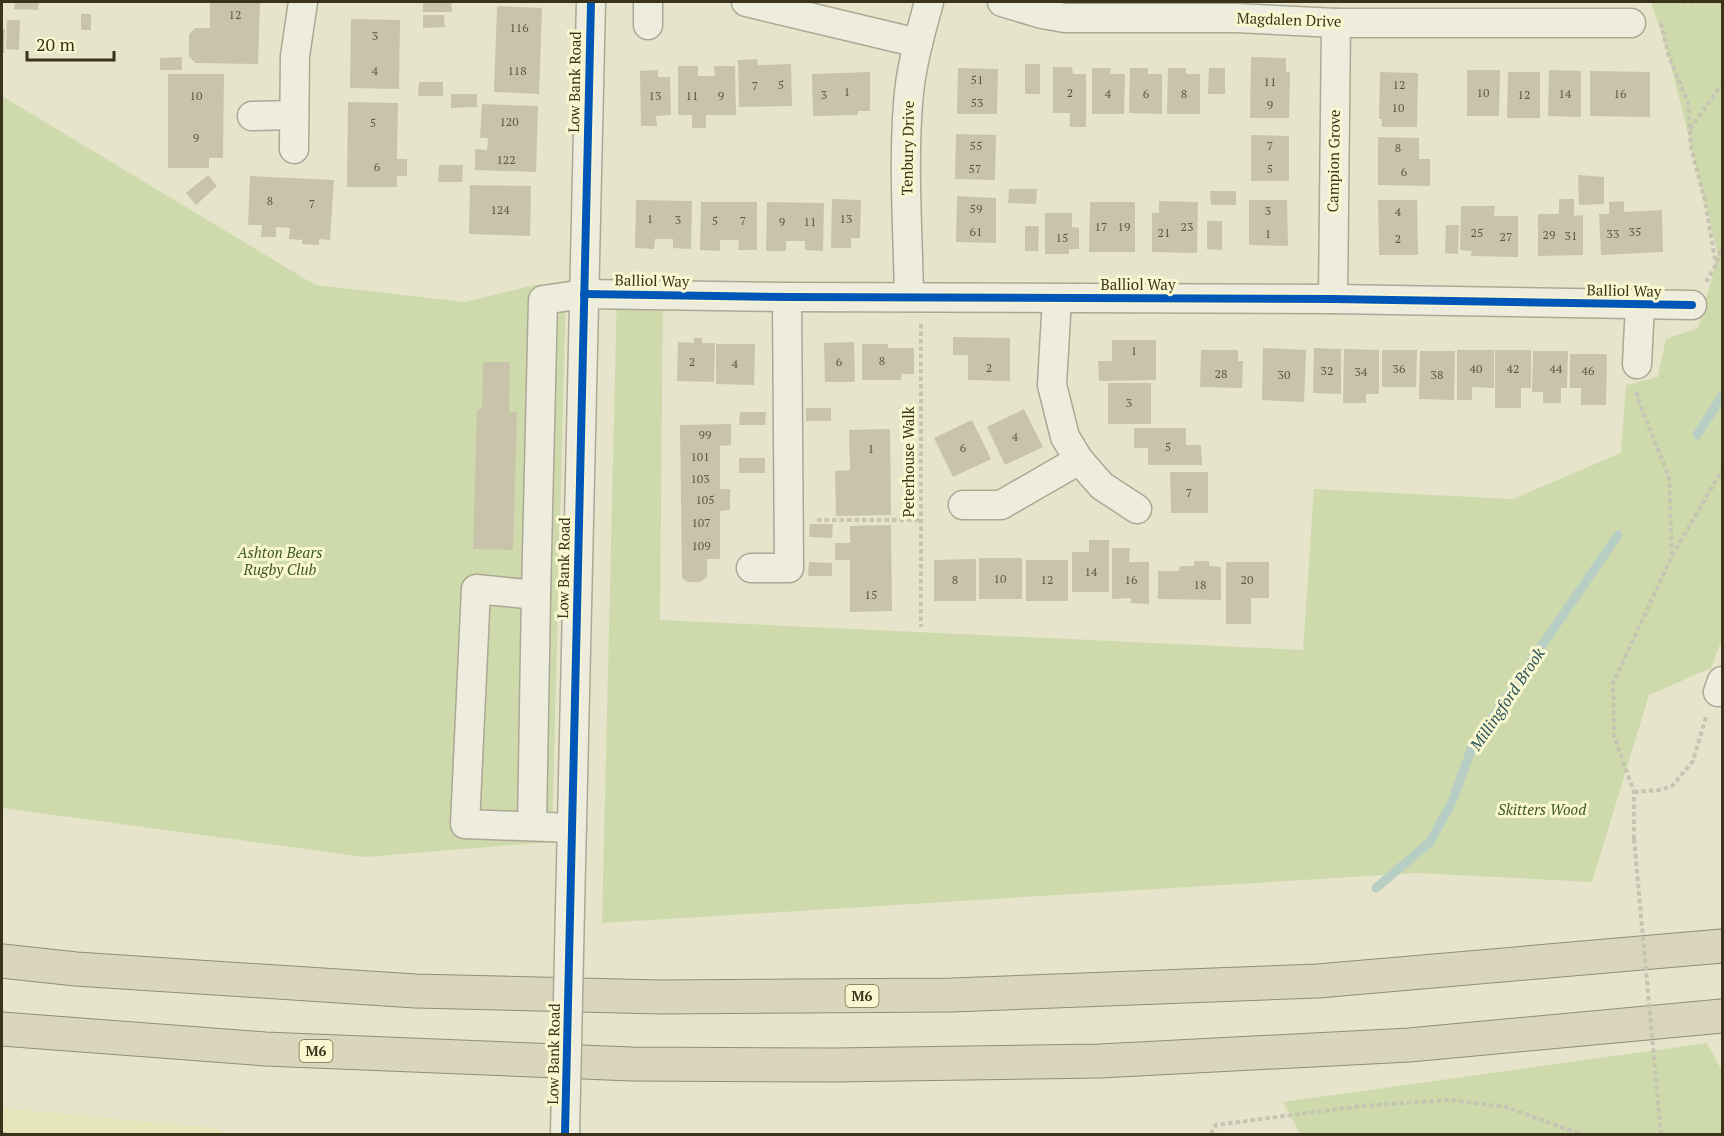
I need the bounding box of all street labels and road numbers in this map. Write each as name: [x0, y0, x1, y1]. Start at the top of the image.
street label: Magdalen Drive: [1236, 7, 1342, 31]
street label: Low Bank Road: [563, 31, 585, 133]
street label: Tenbury Drive: [896, 101, 918, 195]
street label: Campion Grove: [1322, 109, 1344, 213]
street label: Balliol Way: [614, 269, 690, 291]
street label: Balliol Way: [1101, 274, 1176, 294]
street label: Balliol Way: [1586, 279, 1662, 301]
street label: Peterhouse Walk: [898, 406, 918, 518]
street label: Low Bank Road: [552, 517, 574, 619]
road number: M6: [846, 985, 878, 1007]
street label: Low Bank Road: [542, 1003, 564, 1105]
road number: M6: [300, 1040, 332, 1062]

